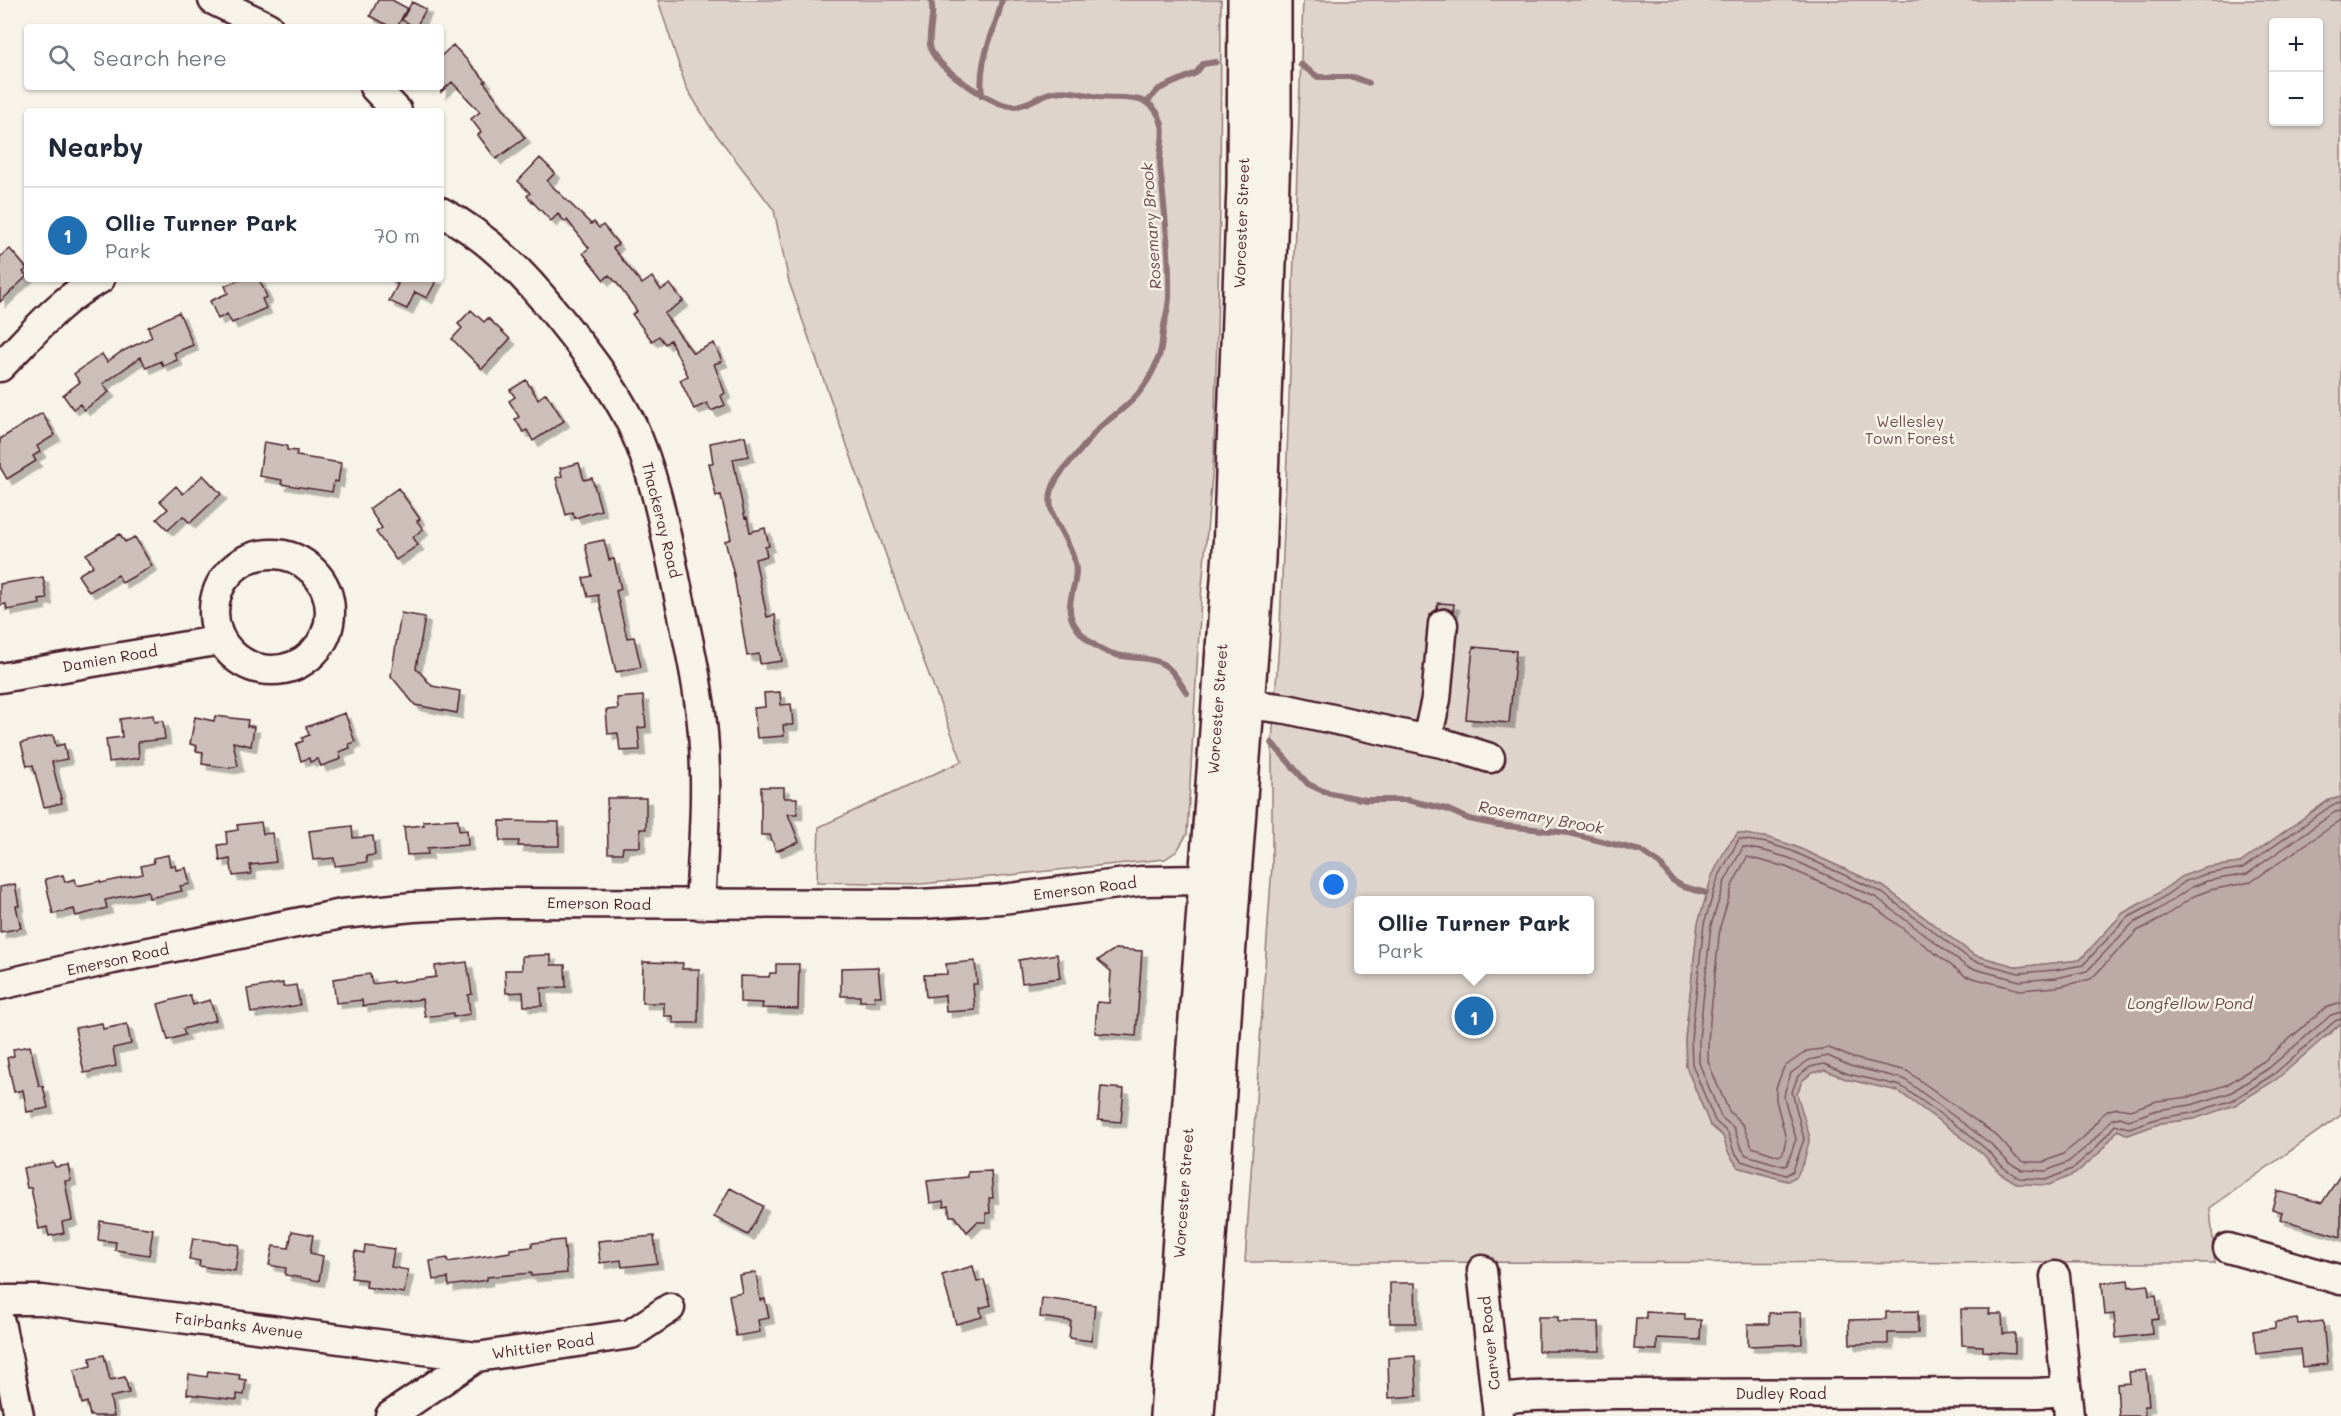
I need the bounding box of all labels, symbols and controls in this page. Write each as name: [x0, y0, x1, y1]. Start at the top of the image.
map controls: [2269, 18, 2323, 126]
button: +: [2269, 18, 2323, 72]
search box: [24, 24, 444, 90]
icon: search: [45, 41, 78, 74]
text: Search here: [93, 43, 227, 72]
button: −: [2269, 72, 2323, 126]
text: Nearby: [48, 130, 143, 164]
street label: Worcester Street: [1229, 157, 1253, 289]
water label: Rosemary Brook: [1136, 161, 1165, 290]
text: Ollie Turner Park: [105, 208, 297, 237]
text: 1: [63, 222, 72, 248]
text: 70 m: [374, 222, 420, 248]
text: Park: [105, 237, 150, 263]
park label: Wellesley Town Forest: [1865, 411, 1955, 448]
street label: Thackeray Road: [638, 460, 686, 580]
street label: Damien Road: [61, 640, 159, 676]
street label: Worcester Street: [1202, 643, 1232, 775]
water label: Rosemary Brook: [1477, 795, 1606, 838]
your location: [1319, 870, 1348, 899]
street label: Emerson Road: [1032, 872, 1138, 904]
street label: Emerson Road: [547, 892, 651, 914]
popup: [1354, 896, 1594, 974]
text: Ollie Turner Park: [1378, 908, 1570, 937]
text: Park: [1378, 937, 1423, 963]
street label: Emerson Road: [65, 938, 171, 980]
water label: Longfellow Pond: [2127, 992, 2254, 1013]
pin: 1: [1454, 994, 1494, 1038]
street label: Worcester Street: [1168, 1127, 1198, 1259]
street label: Carver Road: [1474, 1295, 1504, 1391]
street label: Fairbanks Avenue: [174, 1307, 304, 1343]
street label: Whittier Road: [490, 1329, 595, 1363]
street label: Dudley Road: [1735, 1383, 1827, 1403]

